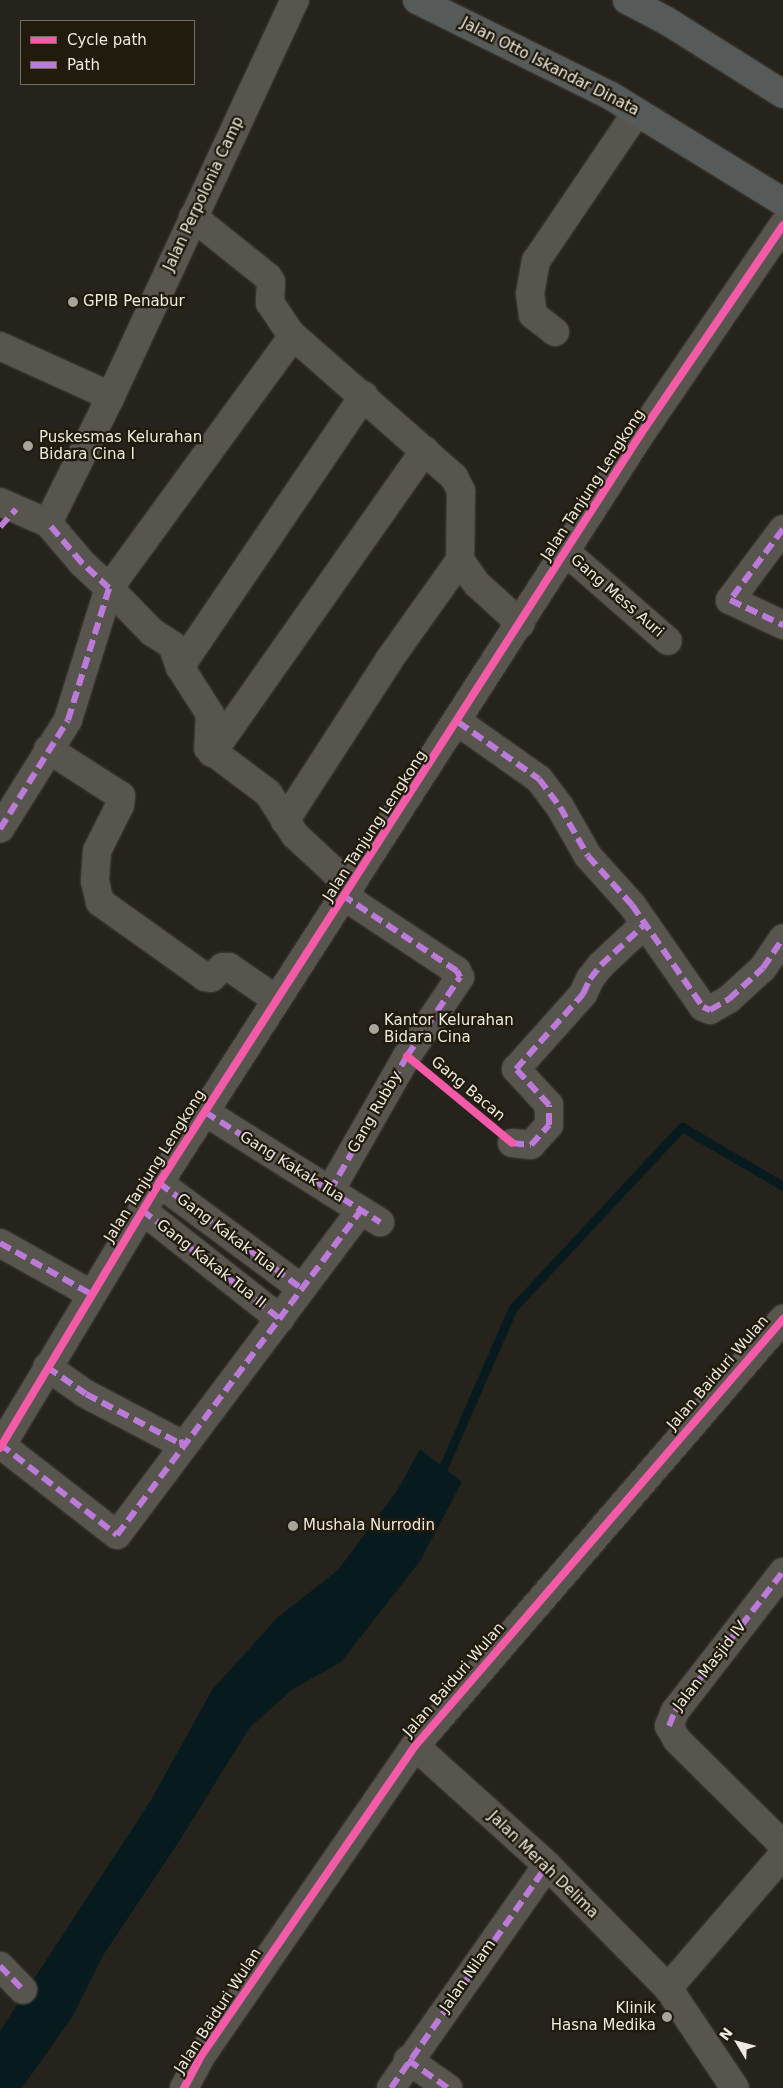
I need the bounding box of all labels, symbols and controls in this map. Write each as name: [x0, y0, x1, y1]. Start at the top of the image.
street label: Jalan Otto Iskandar Dinata: [458, 14, 642, 120]
legend: [20, 20, 195, 85]
text: Cycle path: [67, 31, 147, 49]
text: Path: [67, 56, 100, 74]
street label: Jalan Perpolonia Camp: [160, 114, 248, 274]
place label: GPIB Penabur: [83, 293, 185, 311]
marker: GPIB Penabur: [67, 296, 79, 308]
street label: Jalan Tanjung Lengkong: [537, 406, 649, 564]
place label: Puskesmas Kelurahan Bidara Cina I: [39, 428, 202, 463]
marker: Puskesmas Kelurahan Bidara Cina I: [21, 439, 35, 453]
street label: Gang Mess Auri: [567, 551, 667, 641]
street label: Jalan Tanjung Lengkong: [319, 747, 431, 905]
place label: Kantor Kelurahan Bidara Cina: [384, 1011, 514, 1046]
marker: Kantor Kelurahan Bidara Cina: [368, 1023, 380, 1035]
street label: Gang Bacan: [427, 1053, 509, 1125]
street label: Gang Rubby: [344, 1068, 406, 1156]
street label: Jalan Tanjung Lengkong: [101, 1086, 209, 1246]
street label: Gang Kakak Tua: [236, 1128, 348, 1206]
street label: Gang Kakak Tua I: [173, 1190, 287, 1282]
street label: Gang Kakak Tua II: [153, 1216, 269, 1312]
street label: Jalan Baiduri Wulan: [663, 1312, 773, 1434]
place label: Mushala Nurrodin: [303, 1517, 435, 1535]
marker: Mushala Nurrodin: [287, 1520, 299, 1532]
street label: Jalan Masjid IV: [670, 1618, 750, 1714]
street label: Jalan Baiduri Wulan: [399, 1619, 509, 1741]
street label: Jalan Merah Delima: [484, 1808, 602, 1922]
street label: Jalan Nilam: [436, 1936, 500, 2016]
street label: Jalan Baiduri Wulan: [171, 1945, 265, 2077]
place label: Klinik Hasna Medika: [551, 1999, 656, 2034]
marker: Klinik Hasna Medika: [660, 2010, 674, 2024]
north arrow: [713, 2018, 763, 2068]
text: N: [716, 2024, 736, 2043]

